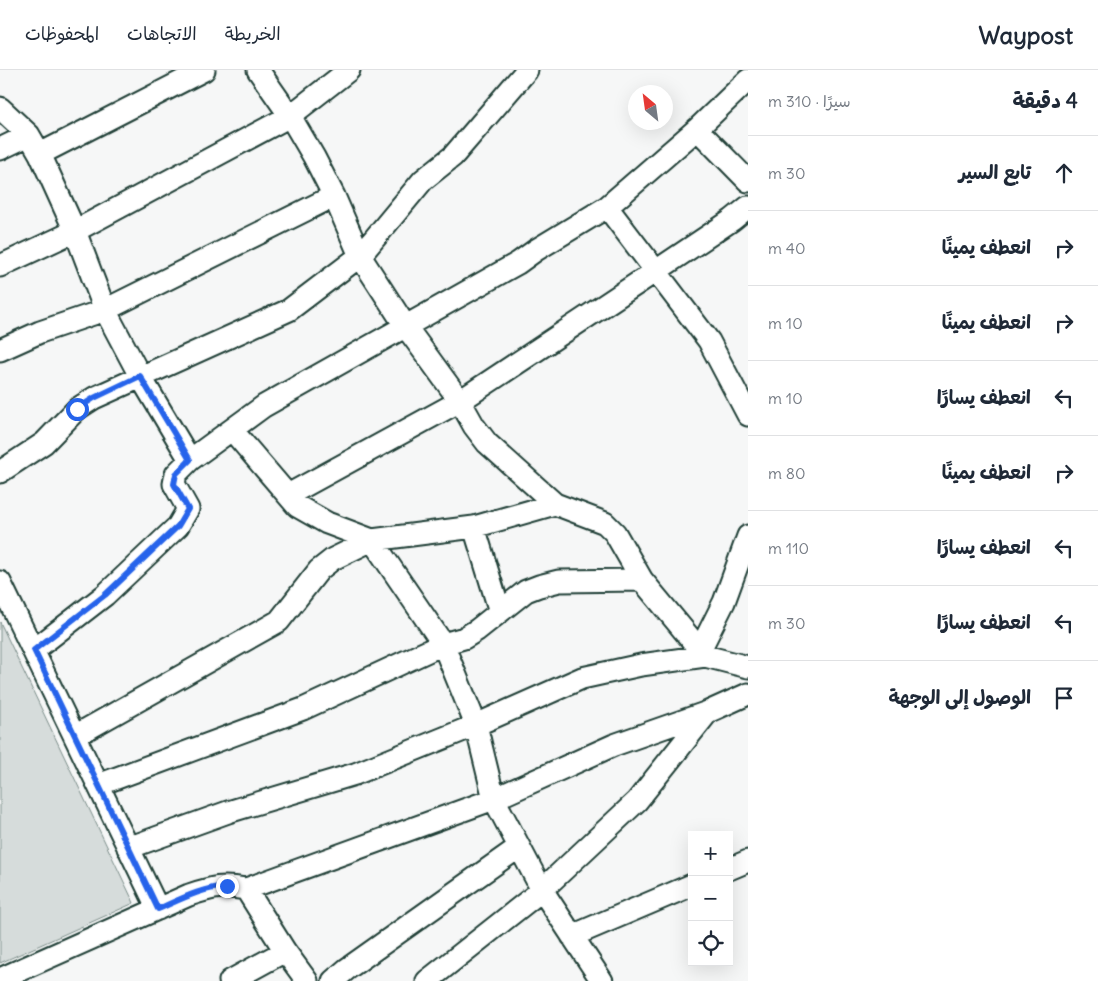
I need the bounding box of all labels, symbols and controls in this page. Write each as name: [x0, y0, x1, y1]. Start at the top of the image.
text: Waypost: [979, 20, 1073, 50]
text: المحفوظات: [25, 22, 99, 45]
text: الاتجاهات: [127, 22, 197, 45]
text: الخريطة: [225, 22, 281, 45]
north arrow: [628, 85, 673, 130]
text: 4 دقيقة: [1012, 87, 1078, 114]
text: سيرًا · 310 m: [768, 91, 851, 111]
icon: ahead: [1050, 159, 1078, 187]
text: تابع السير: [959, 160, 1031, 184]
text: 30 m: [768, 163, 805, 183]
icon: right: [1050, 234, 1078, 262]
text: انعطف يمينًا: [942, 235, 1031, 259]
text: 40 m: [768, 238, 806, 258]
icon: right: [1050, 309, 1078, 337]
text: انعطف يمينًا: [942, 310, 1031, 334]
text: 10 m: [768, 313, 803, 333]
icon: left: [1050, 384, 1078, 412]
text: انعطف يسارًا: [937, 385, 1031, 409]
text: 10 m: [768, 388, 803, 408]
route start: [66, 398, 89, 421]
icon: right: [1050, 459, 1078, 487]
text: انعطف يمينًا: [942, 460, 1031, 484]
text: 80 m: [768, 463, 806, 483]
icon: left: [1050, 534, 1078, 562]
text: انعطف يسارًا: [937, 535, 1031, 559]
text: 110 m: [768, 538, 809, 558]
icon: left: [1050, 609, 1078, 637]
text: انعطف يسارًا: [937, 610, 1031, 634]
text: 30 m: [768, 613, 805, 633]
icon: arrive: [1050, 684, 1078, 712]
text: الوصول إلى الوجهة: [888, 685, 1031, 709]
map controls: [688, 831, 733, 966]
button: +: [688, 831, 733, 876]
route end: [216, 875, 239, 898]
button: −: [688, 876, 733, 921]
button: locate: [688, 921, 733, 966]

